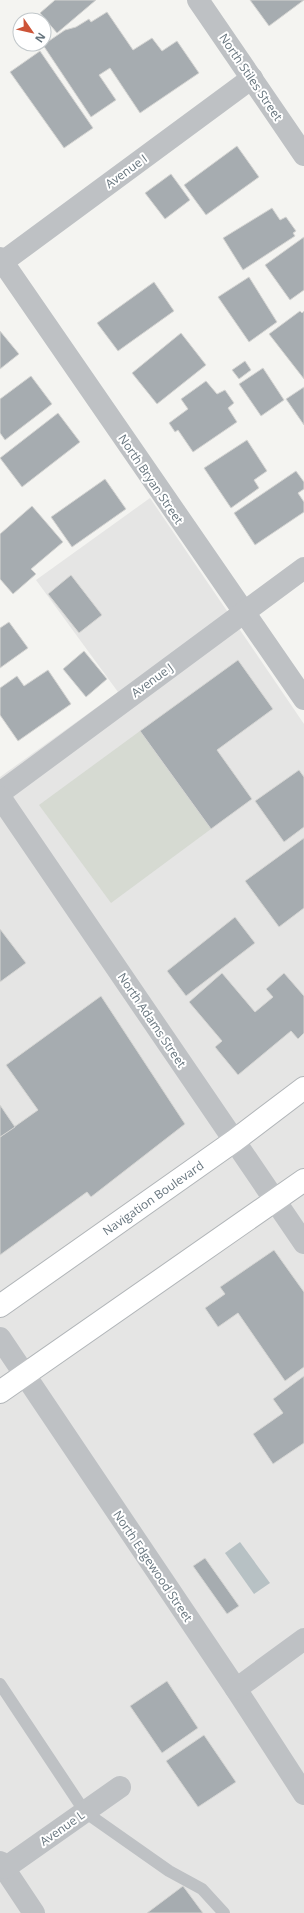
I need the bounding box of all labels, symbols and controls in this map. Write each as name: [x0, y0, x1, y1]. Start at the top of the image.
north arrow: [12, 12, 52, 52]
text: N: [32, 30, 49, 46]
street label: North Stiles Street: [215, 30, 287, 124]
street label: Avenue I: [101, 150, 151, 192]
street label: North Bryan Street: [115, 431, 187, 527]
street label: Avenue J: [128, 659, 176, 701]
street label: North Adams Street: [114, 969, 190, 1071]
street label: Navigation Boulevard: [99, 1157, 207, 1239]
street label: North Edgewood Street: [109, 1507, 197, 1625]
street label: Avenue L: [36, 1806, 88, 1850]

